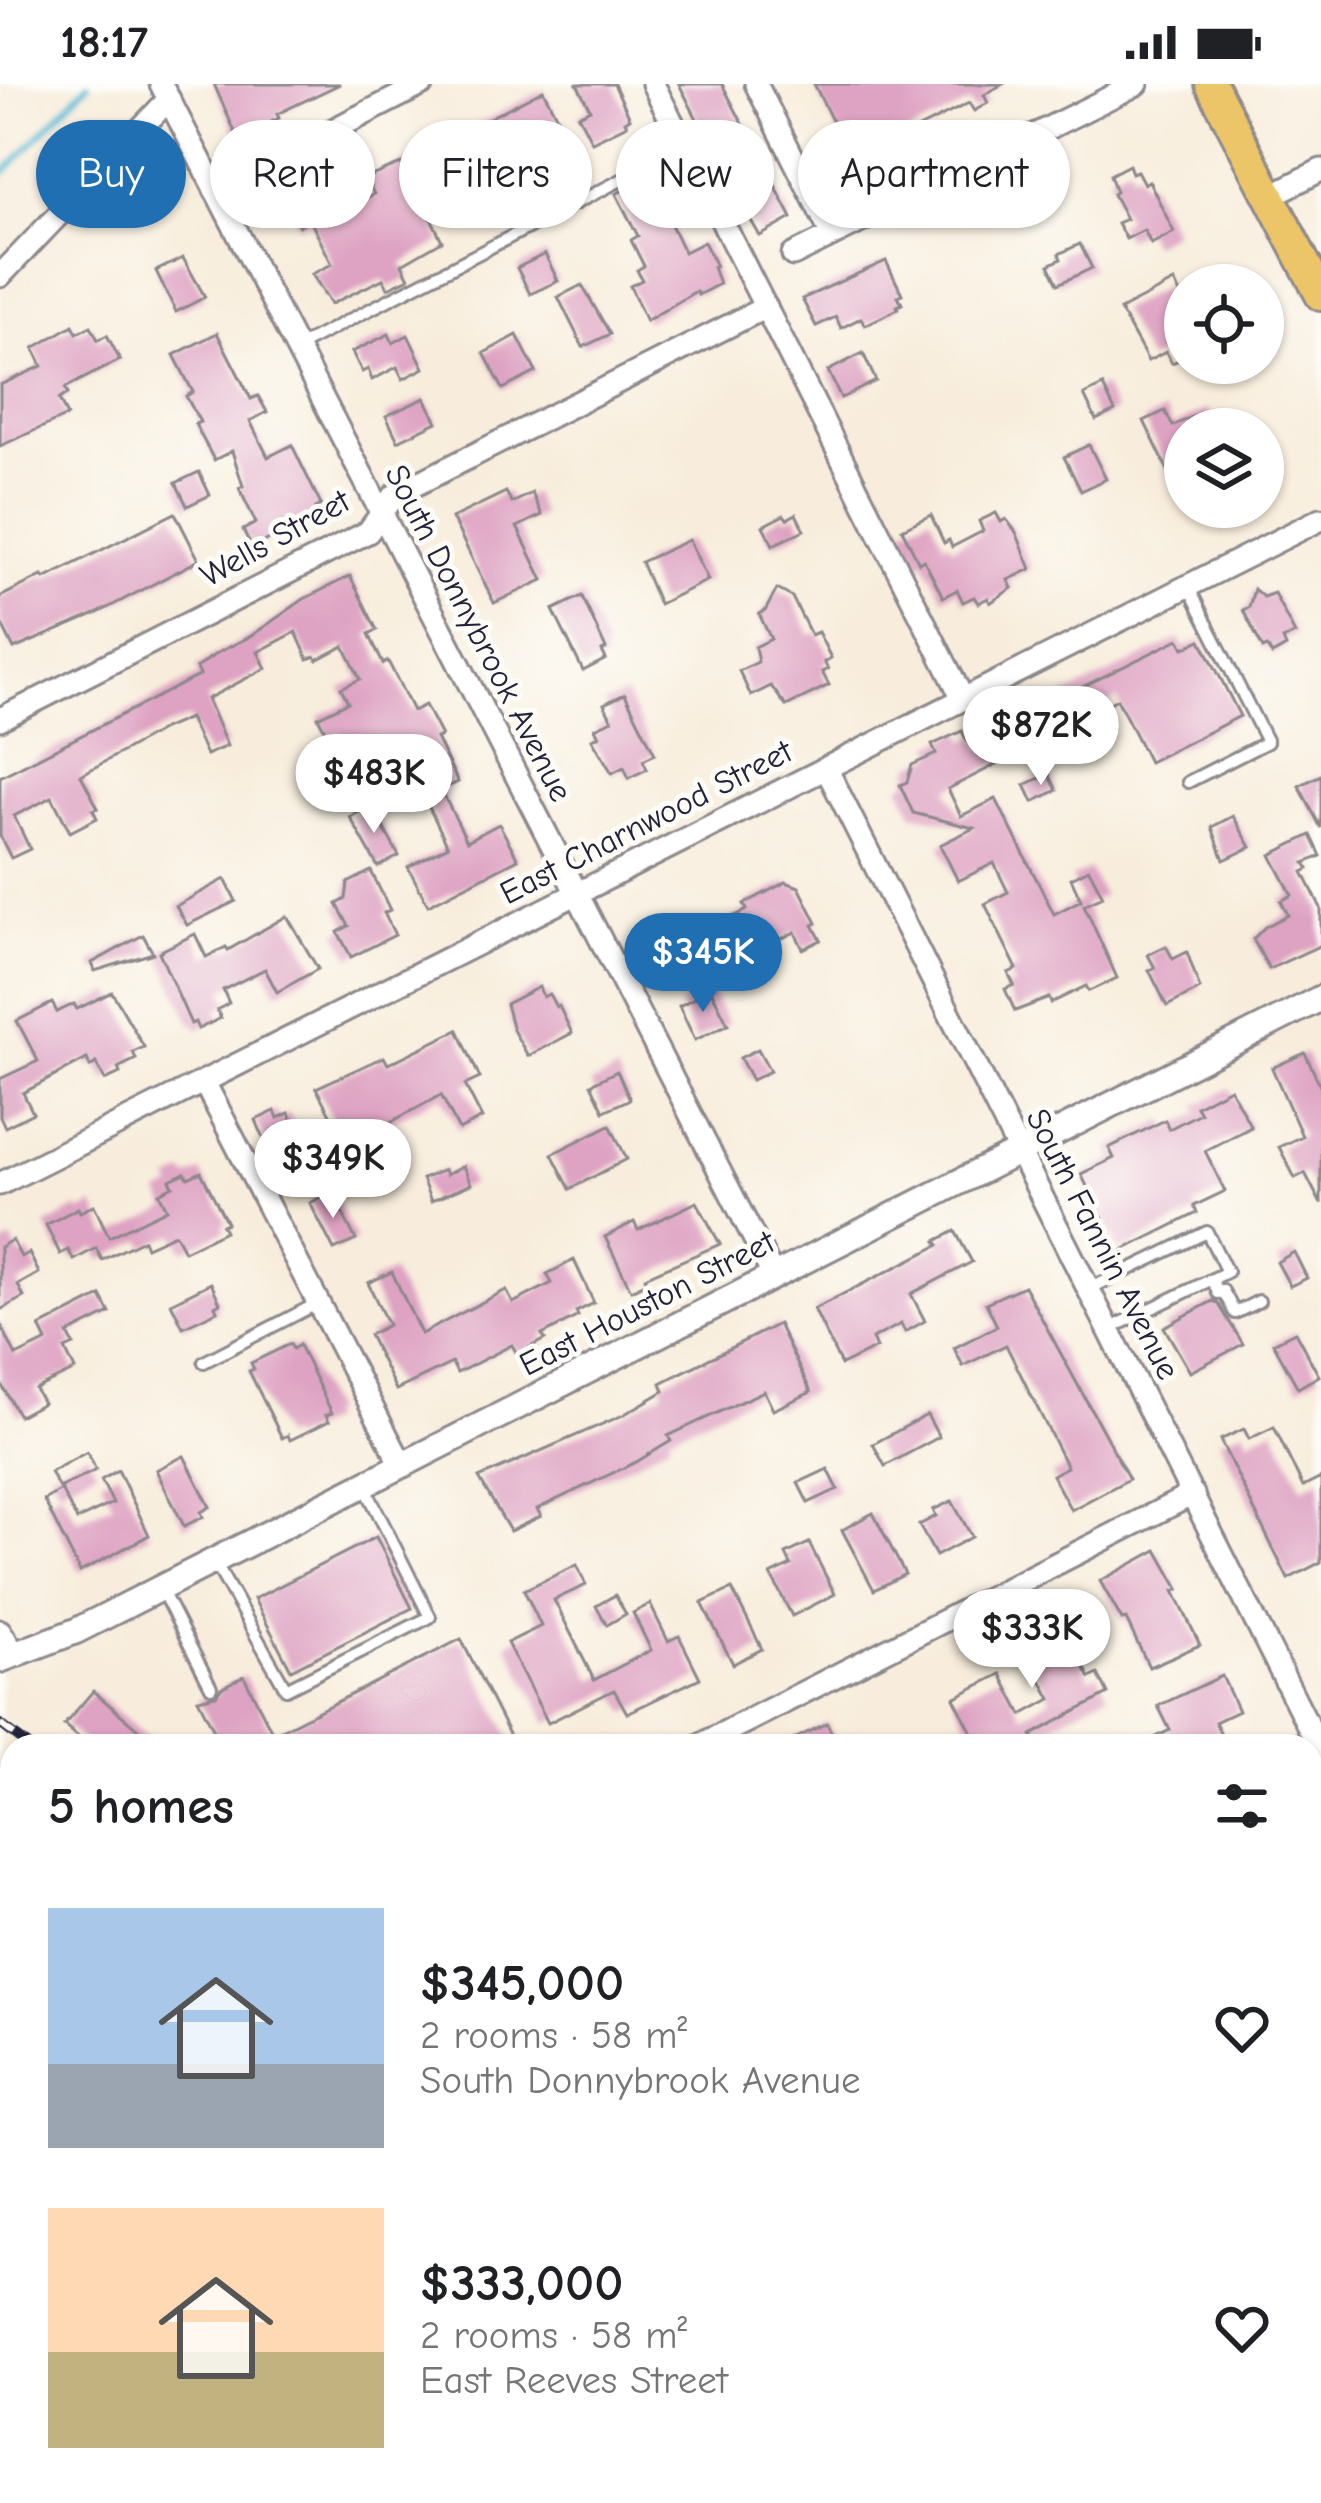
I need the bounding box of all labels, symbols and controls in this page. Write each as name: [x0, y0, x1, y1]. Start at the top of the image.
text: 18:17: [60, 16, 148, 68]
chip: Buy: [36, 120, 186, 228]
chip: Rent: [210, 120, 375, 228]
chip: Filters: [399, 120, 592, 228]
chip: New: [616, 120, 774, 228]
chip: Apartment: [798, 120, 1070, 228]
map controls: [1164, 264, 1284, 528]
button: locate: [1164, 264, 1284, 384]
button: layers: [1164, 408, 1284, 528]
street label: South Donnybrook Avenue: [377, 458, 581, 808]
street label: Wells Street: [194, 481, 358, 595]
pin: $872K: [957, 686, 1125, 788]
text: $872K: [990, 702, 1092, 747]
street label: East Charnwood Street: [494, 731, 800, 912]
pin: $483K: [290, 734, 458, 836]
text: $483K: [323, 750, 425, 795]
pin: $345K: [619, 913, 787, 1015]
text: $345K: [651, 929, 755, 974]
street label: South Fannin Avenue: [1018, 1102, 1188, 1386]
pin: $349K: [249, 1119, 417, 1221]
text: $349K: [281, 1135, 385, 1180]
street label: East Houston Street: [513, 1222, 782, 1384]
pin: $333K: [948, 1589, 1116, 1691]
text: $333K: [980, 1605, 1084, 1650]
icon: filters: [1209, 1773, 1275, 1839]
text: 5 homes: [48, 1777, 234, 1836]
text: $345,000: [420, 1954, 624, 2013]
icon: home: [144, 1956, 288, 2100]
icon: heart: [1209, 1995, 1275, 2061]
text: 2 rooms · 58 m²: [420, 2013, 687, 2058]
text: South Donnybrook Avenue: [420, 2058, 861, 2103]
text: $333,000: [420, 2254, 623, 2313]
icon: home: [144, 2256, 288, 2400]
icon: heart: [1209, 2295, 1275, 2361]
text: 2 rooms · 58 m²: [420, 2313, 687, 2358]
text: East Reeves Street: [420, 2358, 728, 2403]

